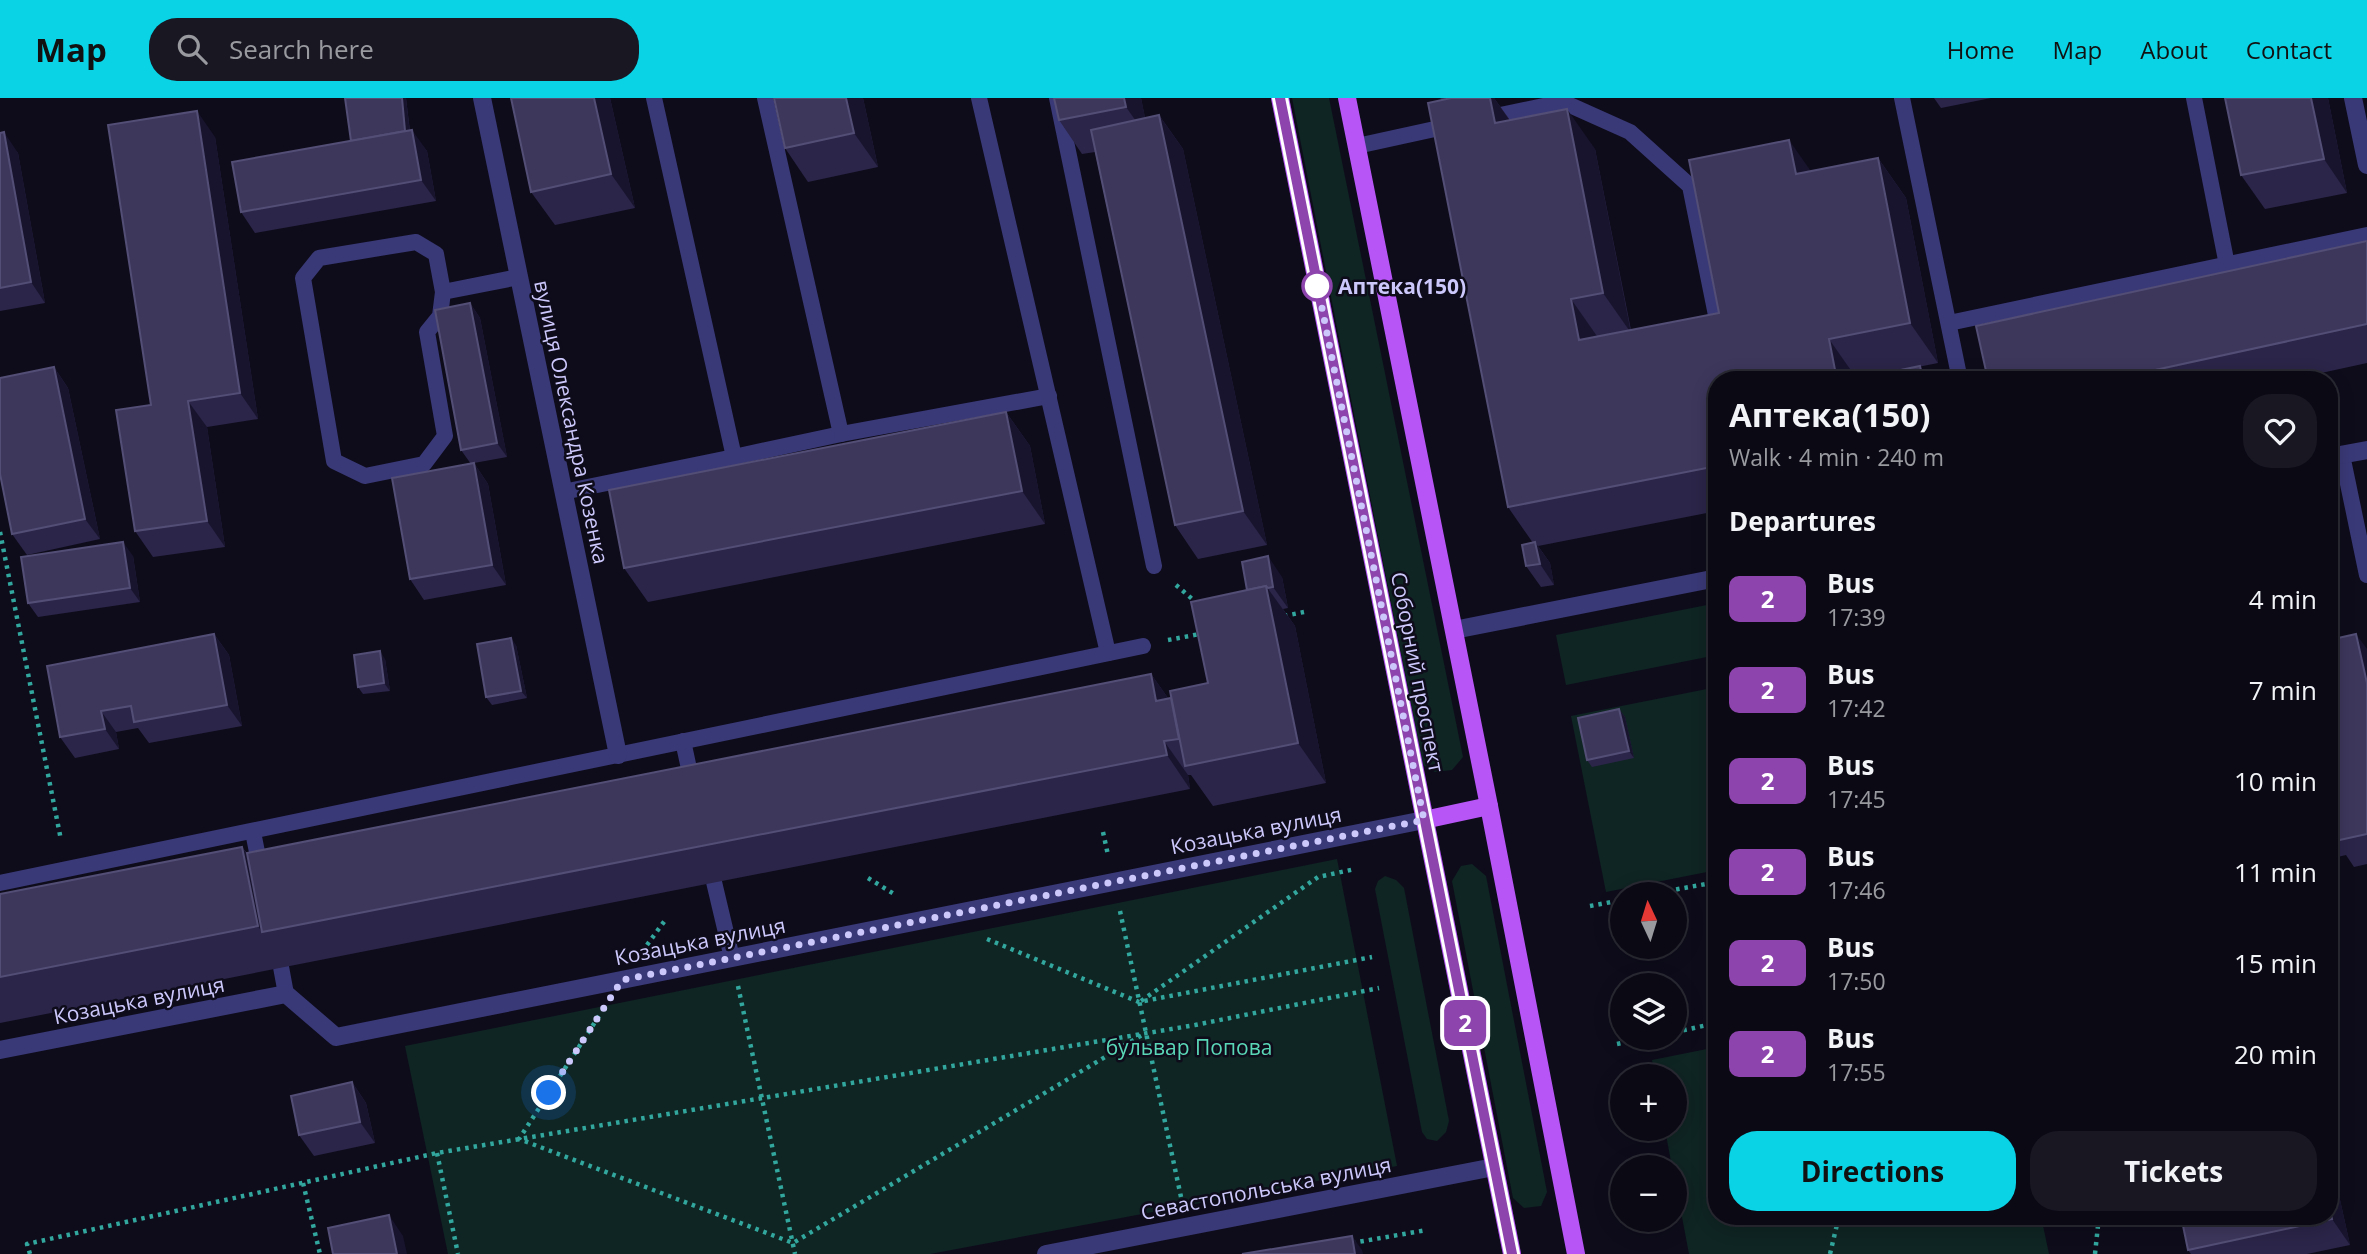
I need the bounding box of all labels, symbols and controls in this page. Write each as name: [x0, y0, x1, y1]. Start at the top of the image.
search box: [149, 18, 639, 81]
text: Map: [35, 27, 107, 72]
icon: search: [173, 30, 211, 68]
text: Search here: [229, 31, 374, 67]
text: Home: [1947, 33, 2015, 66]
text: Map: [2053, 33, 2102, 66]
text: About: [2140, 33, 2208, 66]
text: Contact: [2246, 33, 2332, 66]
marker: Аптека(150): [1302, 271, 1332, 301]
place label: Аптека(150): [1338, 272, 1466, 300]
street label: вулиця Олександра Козенка: [528, 278, 616, 566]
text: Аптека(150): [1729, 392, 1930, 437]
button: heart: [2243, 394, 2317, 468]
text: Walk · 4 min · 240 m: [1729, 441, 1944, 473]
text: Departures: [1729, 503, 1876, 539]
text: Bus: [1827, 565, 1874, 601]
street label: Соборний проспект: [1385, 570, 1451, 775]
text: 4 min: [2249, 581, 2317, 617]
text: 2: [1761, 582, 1774, 615]
text: 17:39: [1827, 601, 1886, 633]
text: Bus: [1827, 656, 1874, 692]
text: 7 min: [2249, 672, 2317, 708]
text: 2: [1761, 673, 1774, 706]
text: 17:42: [1827, 692, 1886, 724]
text: Bus: [1827, 747, 1874, 783]
text: 10 min: [2234, 763, 2317, 799]
text: 2: [1761, 764, 1774, 797]
text: 17:45: [1827, 783, 1886, 815]
street label: Козацька вулиця: [1168, 800, 1344, 860]
text: Bus: [1827, 838, 1874, 874]
text: 11 min: [2234, 854, 2317, 890]
text: 2: [1761, 855, 1774, 888]
text: 17:46: [1827, 874, 1886, 906]
north arrow: [1610, 882, 1687, 959]
map controls: [1610, 882, 1687, 1232]
street label: Козацька вулиця: [612, 911, 788, 971]
text: Bus: [1827, 929, 1874, 965]
text: 15 min: [2234, 945, 2317, 981]
text: 2: [1761, 946, 1774, 979]
text: 17:50: [1827, 965, 1886, 997]
street label: Козацька вулиця: [51, 970, 227, 1030]
button: layers: [1610, 973, 1687, 1050]
line badge: 2: [1442, 1000, 1488, 1046]
text: 2: [1458, 1006, 1472, 1039]
text: Bus: [1827, 1020, 1874, 1056]
park label: бульвар Попова: [1106, 1033, 1272, 1061]
text: 20 min: [2234, 1036, 2317, 1072]
text: 2: [1761, 1037, 1774, 1070]
text: 17:55: [1827, 1056, 1886, 1088]
button: +: [1610, 1064, 1687, 1141]
your location: [531, 1075, 566, 1110]
button: Directions: [1729, 1131, 2016, 1211]
button: Tickets: [2030, 1131, 2317, 1211]
street label: Севастопольська вулиця: [1138, 1150, 1394, 1226]
button: −: [1610, 1155, 1687, 1232]

